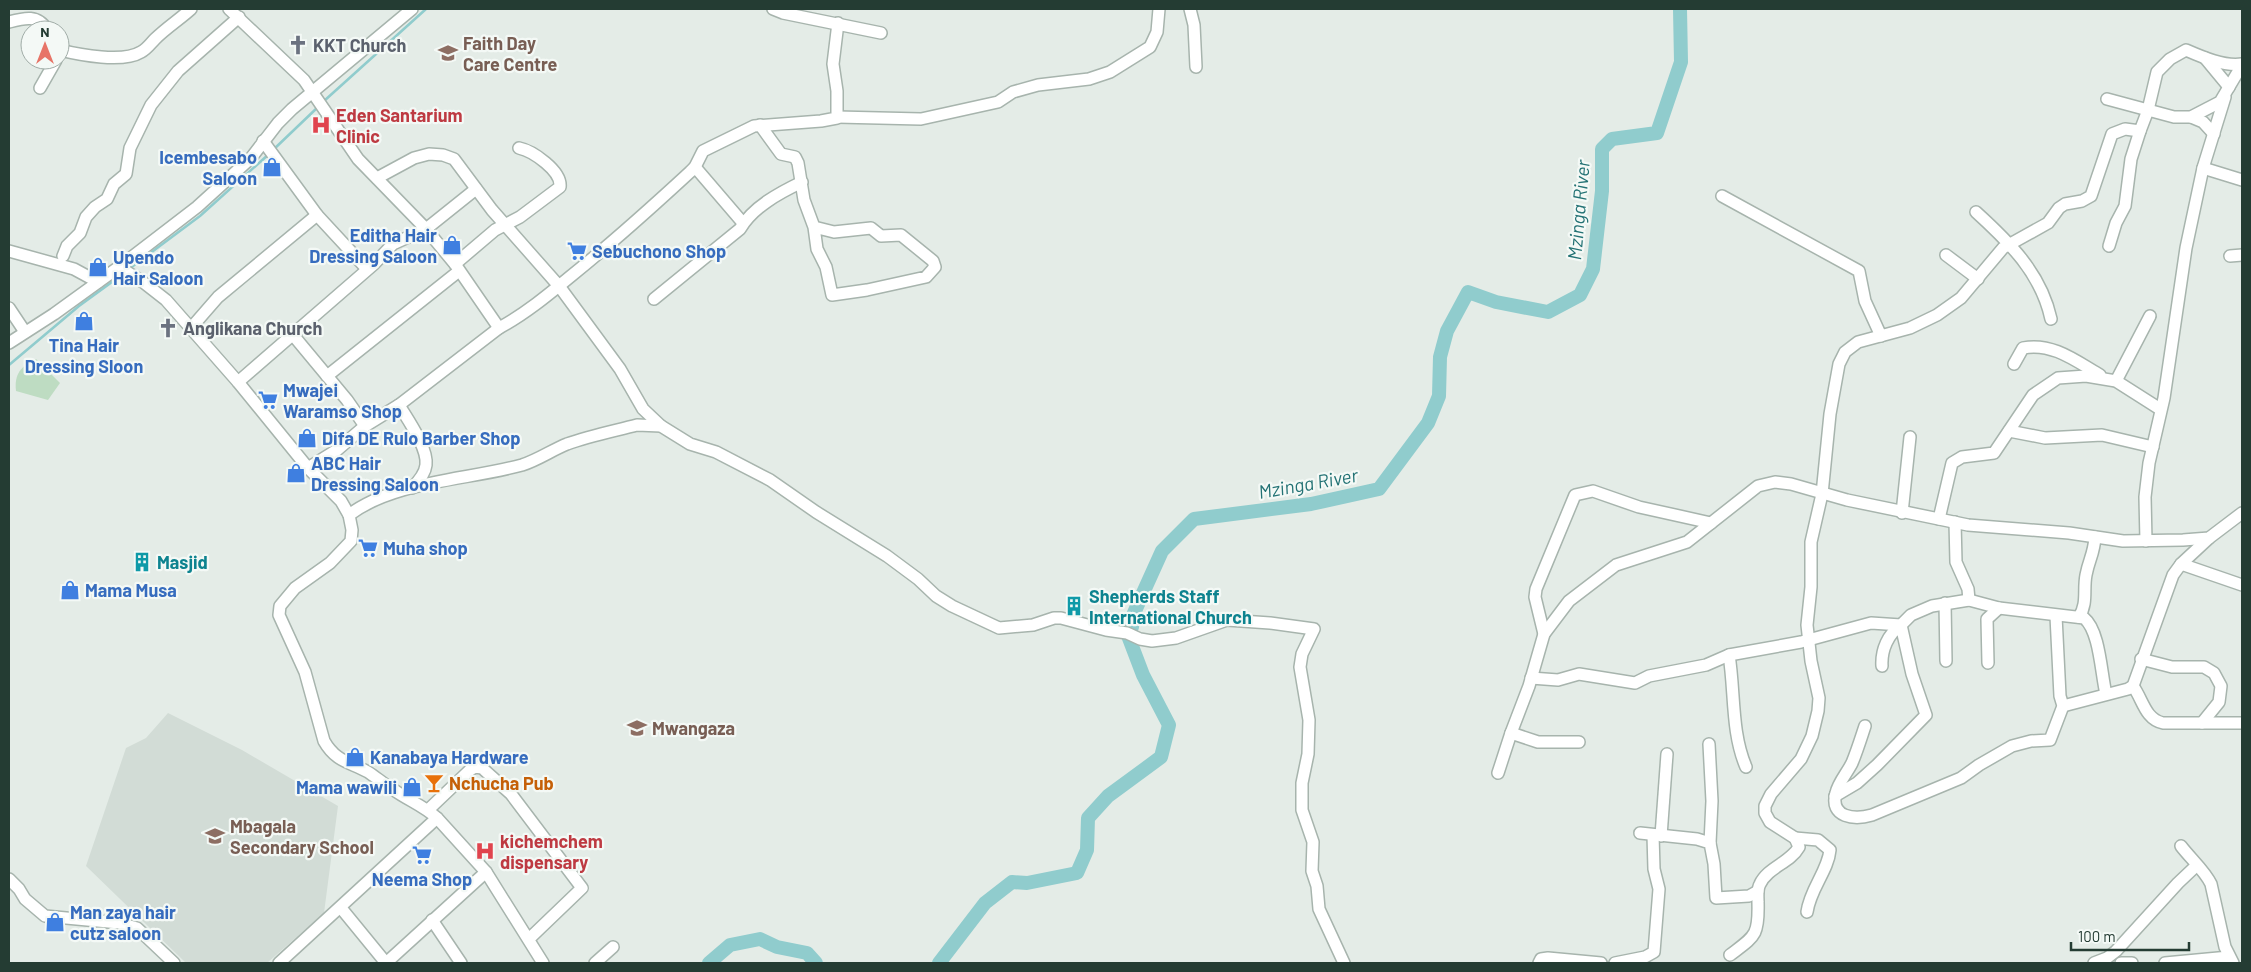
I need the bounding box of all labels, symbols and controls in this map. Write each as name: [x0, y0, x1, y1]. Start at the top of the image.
north arrow: [20, 20, 70, 70]
text: N: [40, 23, 50, 40]
place label: Faith Day Care Centre: [463, 32, 558, 75]
church icon: KKT Church: [287, 34, 309, 56]
place label: KKT Church: [313, 34, 406, 56]
school or university icon: Faith Day Care Centre: [437, 42, 459, 64]
place label: Eden Santarium Clinic: [336, 104, 463, 147]
hospital icon: Eden Santarium Clinic: [310, 114, 332, 136]
place label: Icembesabo Saloon: [159, 146, 257, 189]
shop icon: Icembesabo Saloon: [261, 156, 283, 178]
water label: Mzinga River: [1562, 158, 1594, 261]
place label: Editha Hair Dressing Saloon: [309, 224, 437, 267]
shop icon: Editha Hair Dressing Saloon: [441, 234, 463, 256]
supermarket icon: Sebuchono Shop: [566, 240, 588, 262]
place label: Sebuchono Shop: [592, 240, 726, 262]
place label: Upendo Hair Saloon: [113, 246, 203, 289]
shop icon: Upendo Hair Saloon: [87, 256, 109, 278]
shop icon: Tina Hair Dressing Sloon: [73, 310, 95, 332]
church icon: Anglikana Church: [157, 317, 179, 339]
place label: Anglikana Church: [183, 317, 322, 339]
place label: Tina Hair Dressing Sloon: [25, 334, 143, 377]
place label: Mwajei Waramso Shop: [283, 379, 402, 422]
supermarket icon: Mwajei Waramso Shop: [257, 389, 279, 411]
shop icon: Difa DE Rulo Barber Shop: [296, 427, 318, 449]
place label: Difa DE Rulo Barber Shop: [322, 427, 521, 449]
place label: ABC Hair Dressing Saloon: [311, 452, 439, 495]
shop icon: ABC Hair Dressing Saloon: [285, 462, 307, 484]
water label: Mzinga River: [1256, 463, 1361, 503]
supermarket icon: Muha shop: [357, 537, 379, 559]
place label: Muha shop: [383, 537, 468, 559]
building icon: Masjid: [131, 551, 153, 573]
place label: Masjid: [157, 551, 208, 573]
shop icon: Mama Musa: [59, 579, 81, 601]
place label: Mama Musa: [85, 579, 177, 601]
place label: Shepherds Staff International Church: [1089, 585, 1252, 628]
building icon: Shepherds Staff International Church: [1063, 595, 1085, 617]
school or university icon: Mwangaza: [626, 717, 648, 739]
place label: Mwangaza: [652, 717, 735, 739]
shop icon: Kanabaya Hardware: [344, 746, 366, 768]
place label: Kanabaya Hardware: [370, 746, 529, 768]
bar icon: Nchucha Pub: [423, 772, 445, 794]
place label: Nchucha Pub: [449, 772, 554, 794]
place label: Mama wawili: [296, 776, 397, 798]
shop icon: Mama wawili: [401, 776, 423, 798]
place label: Mbagala Secondary School: [230, 815, 374, 858]
school or university icon: Mbagala Secondary School: [204, 825, 226, 847]
place label: kichemchem dispensary: [500, 830, 603, 873]
hospital icon: kichemchem dispensary: [474, 840, 496, 862]
supermarket icon: Neema Shop: [411, 844, 433, 866]
place label: Neema Shop: [372, 868, 472, 890]
place label: Man zaya hair cutz saloon: [70, 901, 176, 944]
shop icon: Man zaya hair cutz saloon: [44, 911, 66, 933]
scale bar: [2071, 920, 2188, 952]
text: 100 m: [2078, 927, 2116, 945]

